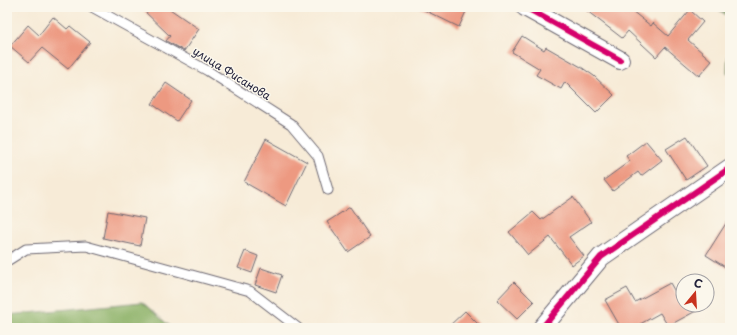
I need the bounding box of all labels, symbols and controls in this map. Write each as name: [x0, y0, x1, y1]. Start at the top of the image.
street label: улица Фисанова: [190, 42, 275, 104]
north arrow: [675, 273, 715, 313]
text: С: [692, 274, 705, 292]

